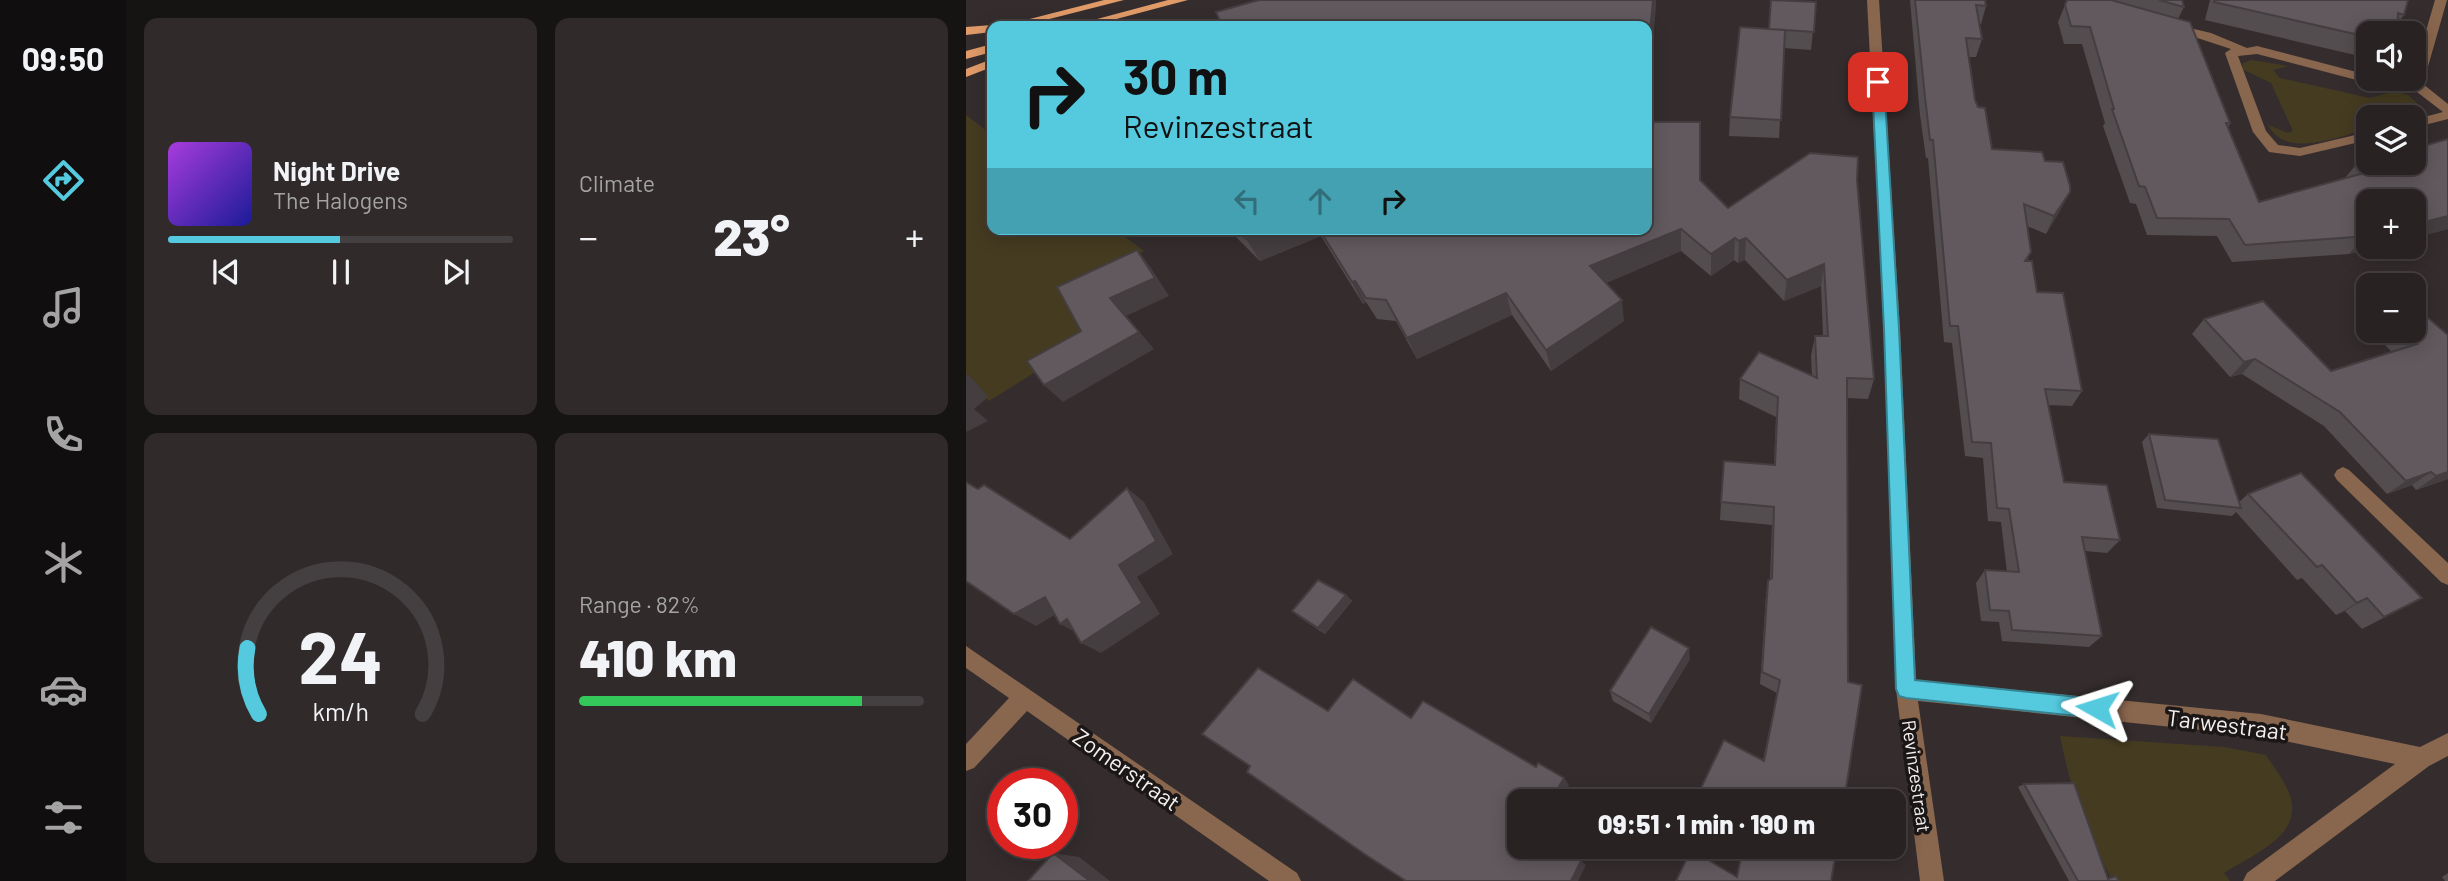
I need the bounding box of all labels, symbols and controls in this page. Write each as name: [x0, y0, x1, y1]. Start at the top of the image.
map controls: [2356, 21, 2426, 343]
button: sound: [2356, 21, 2426, 91]
text: 09:50: [22, 39, 104, 77]
text: 30 m: [1123, 46, 1228, 105]
icon: right: [1008, 49, 1099, 140]
pin: [1848, 52, 1908, 112]
icon: arrive: [1859, 63, 1897, 101]
button: layers: [2356, 105, 2426, 175]
text: Revinzestraat: [1123, 106, 1314, 144]
text: Night Drive: [273, 155, 400, 186]
icon: directions: [39, 156, 88, 205]
text: Climate: [579, 169, 655, 197]
icon: left: [1228, 182, 1266, 220]
icon: ahead: [1301, 182, 1339, 220]
icon: right: [1374, 182, 1412, 220]
text: The Halogens: [273, 186, 408, 214]
button: +: [2356, 189, 2426, 259]
text: 23°: [713, 204, 790, 266]
text: −: [579, 213, 598, 259]
text: +: [905, 213, 924, 259]
icon: previous: [207, 253, 245, 291]
icon: pause: [322, 253, 360, 291]
icon: next: [437, 253, 475, 291]
button: −: [2356, 273, 2426, 343]
icon: music: [39, 283, 88, 332]
icon: phone: [39, 410, 88, 459]
icon: climate: [39, 538, 88, 587]
text: Range · 82%: [579, 590, 700, 618]
text: 24: [298, 611, 383, 699]
text: 410 km: [579, 625, 737, 687]
icon: car: [39, 665, 88, 714]
position arrow: [2060, 671, 2134, 745]
text: km/h: [312, 696, 369, 726]
street label: Tarwestraat: [2165, 703, 2289, 745]
street label: Revinzestraat: [1898, 718, 1936, 834]
street label: Zomerstraat: [1068, 722, 1186, 816]
speed limit sign: 30: [987, 768, 1078, 859]
icon: filters: [39, 793, 88, 842]
text: 09:51 · 1 min · 190 m: [1598, 808, 1815, 839]

